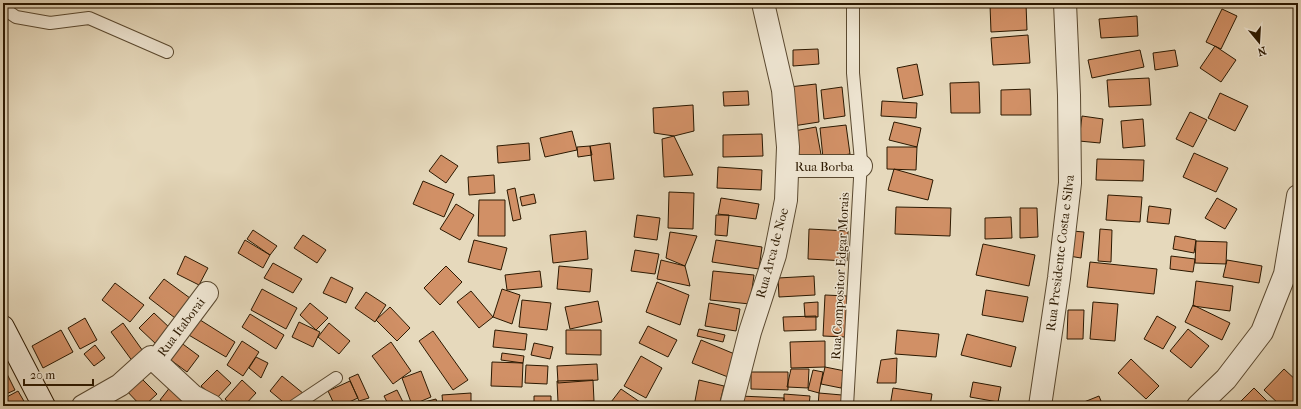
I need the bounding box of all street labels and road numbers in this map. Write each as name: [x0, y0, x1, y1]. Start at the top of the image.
street label: Rua Borba: [795, 159, 854, 174]
street label: Rua Presidente Costa e Silva: [1043, 173, 1077, 332]
street label: Rua Compositor Edgar Morais: [828, 192, 852, 360]
street label: Rua Arca de Noe: [753, 206, 791, 300]
street label: Rua Itaborai: [154, 295, 208, 359]

